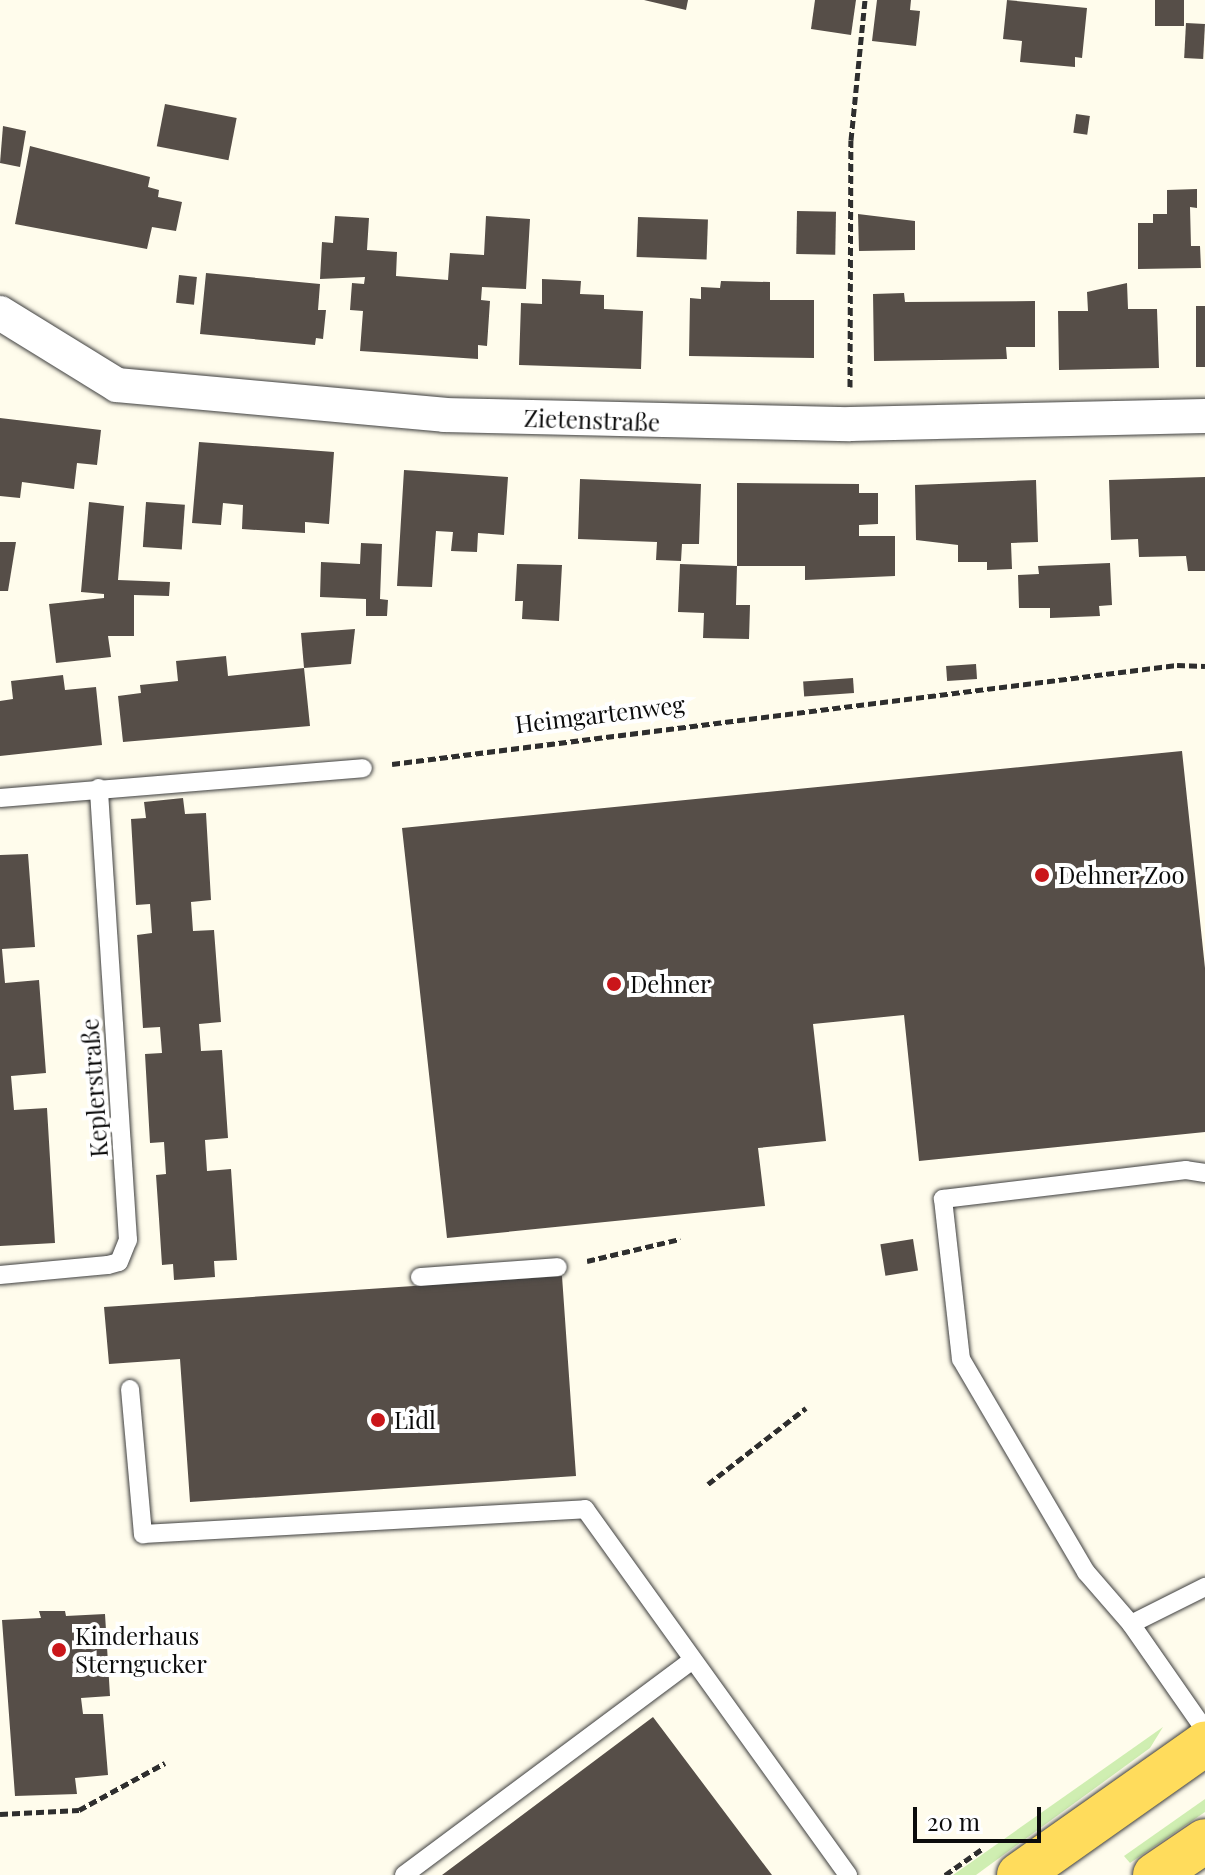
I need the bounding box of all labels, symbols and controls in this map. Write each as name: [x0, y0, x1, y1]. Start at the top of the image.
street label: Zietenstraße: [523, 403, 661, 437]
street label: Heimgartenweg: [513, 689, 687, 739]
place label: Dehner Zoo: [1058, 861, 1185, 889]
marker: Dehner Zoo: [1033, 866, 1051, 884]
place label: Dehner: [630, 970, 711, 998]
marker: Dehner: [605, 975, 623, 993]
street label: Keplerstraße: [75, 1018, 113, 1158]
place label: Lidl: [394, 1406, 436, 1434]
marker: Lidl: [369, 1411, 387, 1429]
place label: Kinderhaus Sterngucker: [75, 1622, 207, 1678]
marker: Kinderhaus Sterngucker: [50, 1641, 68, 1659]
scale bar: [917, 1791, 1045, 1841]
text: 20 m: [927, 1805, 980, 1837]

